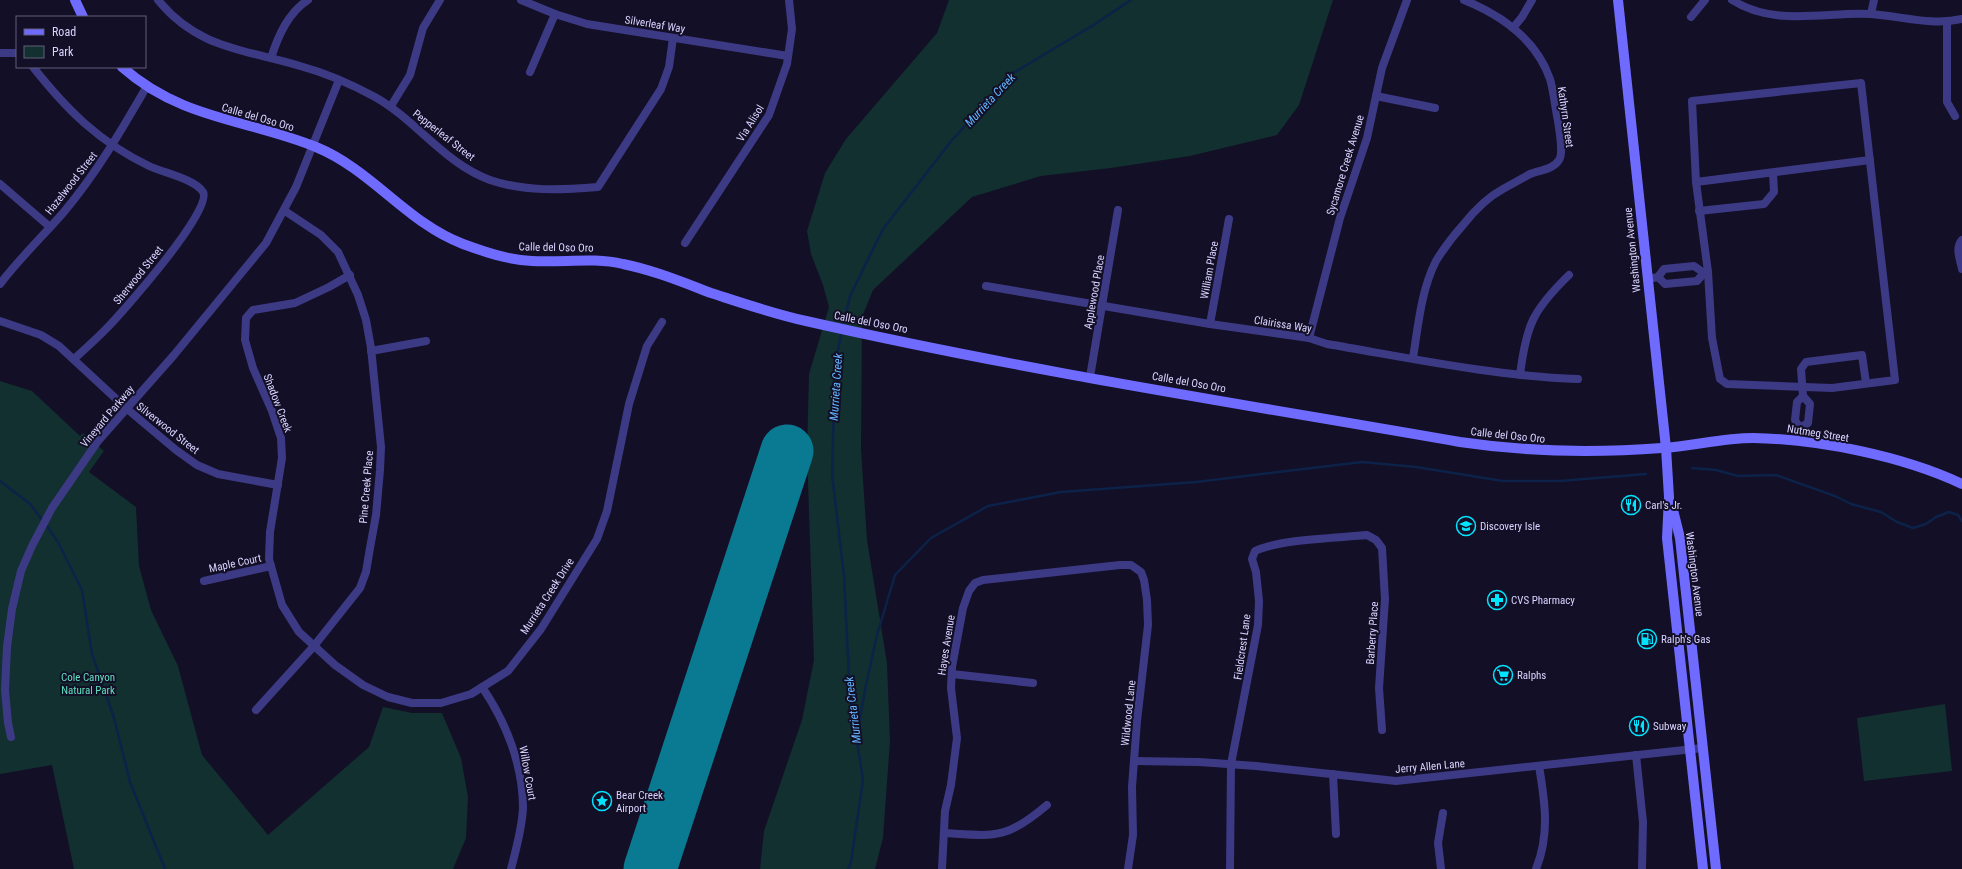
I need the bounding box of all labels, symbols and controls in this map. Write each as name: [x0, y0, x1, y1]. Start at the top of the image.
street label: Silverleaf Way: [624, 13, 686, 36]
legend: [16, 16, 146, 68]
text: Road: [52, 25, 76, 39]
text: Park: [52, 45, 74, 59]
water label: Murrieta Creek: [962, 70, 1019, 129]
street label: Kathyrn Street: [1555, 86, 1576, 148]
street label: Calle del Oso Oro: [220, 101, 296, 134]
street label: Via Alisol: [734, 102, 767, 144]
street label: Pepperleaf Street: [410, 107, 477, 164]
street label: Sycamore Creek Avenue: [1324, 113, 1367, 217]
street label: Hazelwood Street: [43, 149, 100, 217]
street label: Washington Avenue: [1622, 207, 1643, 293]
street label: Calle del Oso Oro: [518, 240, 594, 255]
street label: William Place: [1198, 240, 1221, 300]
street label: Sherwood Street: [111, 243, 166, 307]
street label: Applewood Place: [1082, 254, 1107, 330]
street label: Calle del Oso Oro: [833, 309, 909, 336]
street label: Clairissa Way: [1253, 314, 1313, 336]
water label: Murrieta Creek: [827, 352, 845, 421]
street label: Calle del Oso Oro: [1151, 370, 1227, 395]
street label: Shadow Creek: [260, 372, 295, 434]
street label: Vineyard Parkway: [78, 382, 137, 450]
street label: Silverwood Street: [134, 400, 202, 457]
street label: Nutmeg Street: [1786, 422, 1850, 445]
street label: Calle del Oso Oro: [1470, 425, 1546, 446]
street label: Pine Creek Place: [357, 450, 376, 524]
restaurant icon: Carl's Jr.: [1620, 494, 1642, 516]
place label: Carl's Jr.: [1645, 499, 1682, 512]
school or university icon: Discovery Isle: [1455, 515, 1477, 537]
place label: Discovery Isle: [1480, 520, 1540, 533]
street label: Washington Avenue: [1683, 531, 1706, 617]
street label: Maple Court: [208, 552, 262, 575]
street label: Murrieta Creek Drive: [518, 556, 577, 637]
pharmacy icon: CVS Pharmacy: [1486, 589, 1508, 611]
place label: CVS Pharmacy: [1511, 594, 1575, 607]
street label: Barberry Place: [1364, 601, 1381, 665]
street label: Fieldcrest Lane: [1231, 613, 1254, 681]
street label: Hayes Avenue: [935, 614, 958, 676]
fuel station icon: Ralph's Gas: [1636, 628, 1658, 650]
place label: Ralph's Gas: [1661, 633, 1711, 646]
supermarket icon: Ralphs: [1492, 664, 1514, 686]
place label: Ralphs: [1517, 669, 1546, 682]
park label: Cole Canyon Natural Park: [61, 671, 115, 697]
water label: Murrieta Creek: [842, 675, 864, 744]
street label: Wildwood Lane: [1119, 680, 1138, 747]
restaurant icon: Subway: [1628, 715, 1650, 737]
place label: Subway: [1653, 720, 1687, 733]
street label: Willow Court: [516, 745, 539, 801]
street label: Jerry Allen Lane: [1395, 757, 1465, 776]
place label: Bear Creek Airport: [616, 789, 663, 815]
place icon: Bear Creek Airport: [591, 790, 613, 812]

